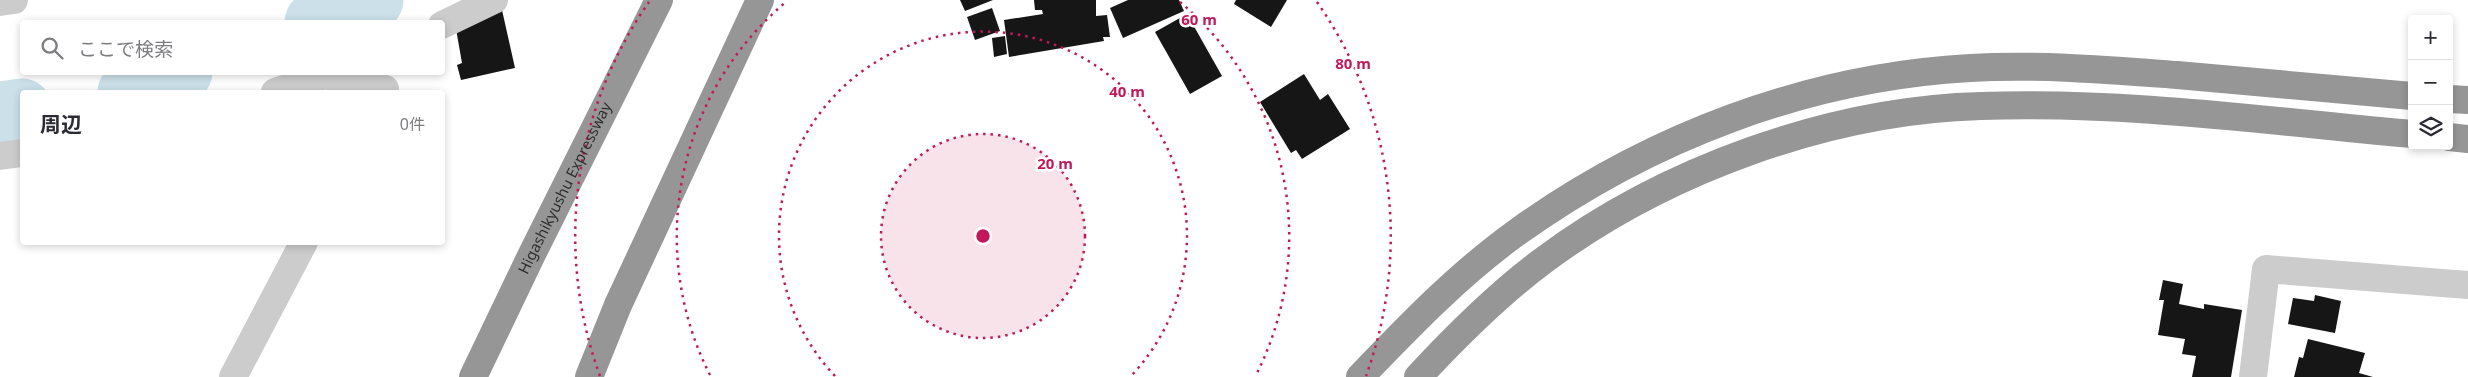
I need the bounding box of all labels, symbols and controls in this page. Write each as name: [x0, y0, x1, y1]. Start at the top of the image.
text: 60 m: [1181, 9, 1217, 29]
map controls: [2408, 15, 2453, 150]
button: +: [2408, 15, 2453, 60]
search box: [20, 20, 445, 75]
icon: search: [38, 34, 66, 62]
text: ここで検索: [78, 36, 173, 62]
text: 80 m: [1335, 53, 1371, 73]
button: −: [2408, 60, 2453, 105]
text: 40 m: [1109, 81, 1145, 101]
street label: Higashikyushu Expressway: [513, 98, 616, 277]
button: layers: [2408, 105, 2453, 150]
text: 周辺: [40, 110, 82, 138]
text: 0件: [400, 113, 425, 135]
text: 20 m: [1037, 153, 1073, 173]
centre of rings: [974, 227, 992, 245]

